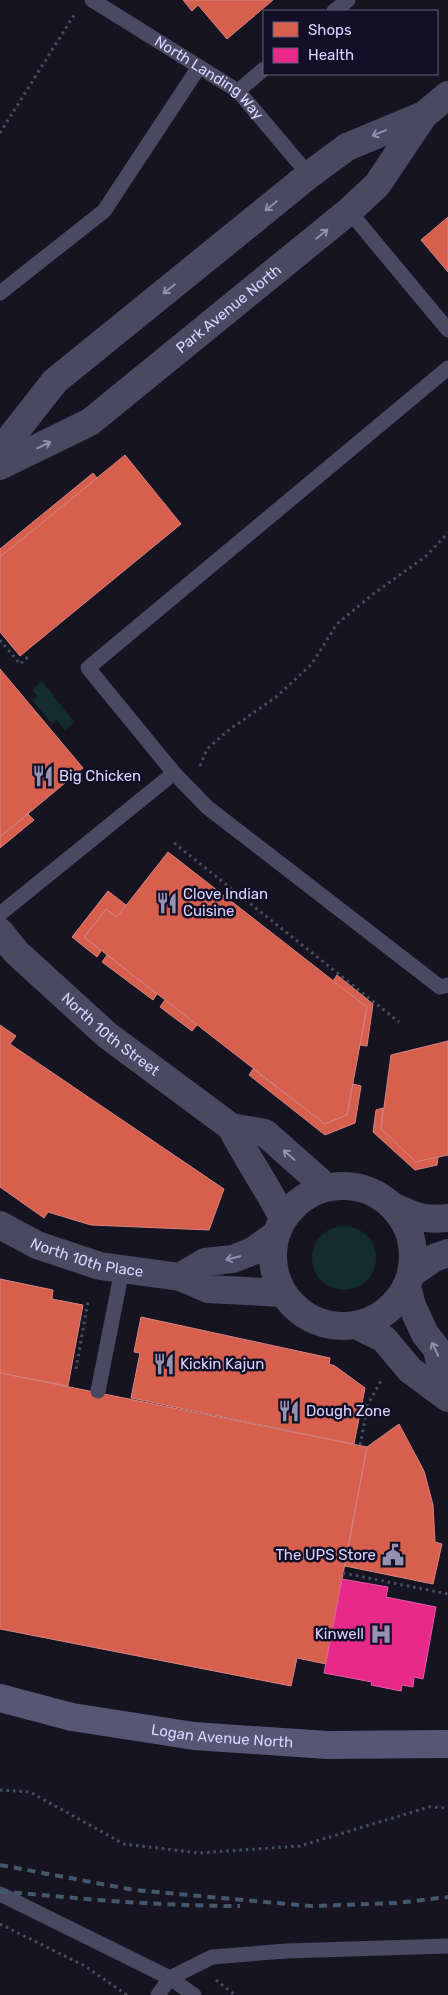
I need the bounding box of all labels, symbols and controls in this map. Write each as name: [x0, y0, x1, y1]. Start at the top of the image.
legend: [263, 10, 438, 75]
text: Shops: [308, 21, 352, 39]
street label: North Landing Way: [151, 32, 267, 123]
text: Health: [308, 46, 354, 64]
one-way arrow: [372, 129, 387, 139]
one-way arrow: [265, 201, 278, 212]
one-way arrow: [315, 228, 328, 239]
street label: Park Avenue North: [172, 261, 285, 357]
one-way arrow: [162, 284, 175, 295]
one-way arrow: [36, 440, 51, 449]
restaurant icon: Big Chicken: [30, 763, 56, 789]
place label: Big Chicken: [59, 767, 141, 785]
place label: Clove Indian Cuisine: [183, 885, 268, 920]
restaurant icon: Clove Indian Cuisine: [154, 890, 180, 916]
street label: North 10th Street: [58, 989, 163, 1080]
one-way arrow: [283, 1149, 296, 1161]
street label: North 10th Place: [27, 1234, 145, 1281]
one-way arrow: [225, 1254, 241, 1263]
one-way arrow: [429, 1342, 439, 1357]
restaurant icon: Kickin Kajun: [151, 1351, 177, 1377]
place label: Kickin Kajun: [180, 1355, 264, 1373]
restaurant icon: Dough Zone: [276, 1398, 302, 1424]
place label: Dough Zone: [306, 1402, 391, 1420]
public building icon: The UPS Store: [380, 1542, 406, 1568]
place label: The UPS Store: [275, 1546, 376, 1564]
hospital icon: Kinwell: [368, 1621, 394, 1647]
place label: Kinwell: [315, 1625, 364, 1643]
street label: Logan Avenue North: [150, 1720, 294, 1752]

